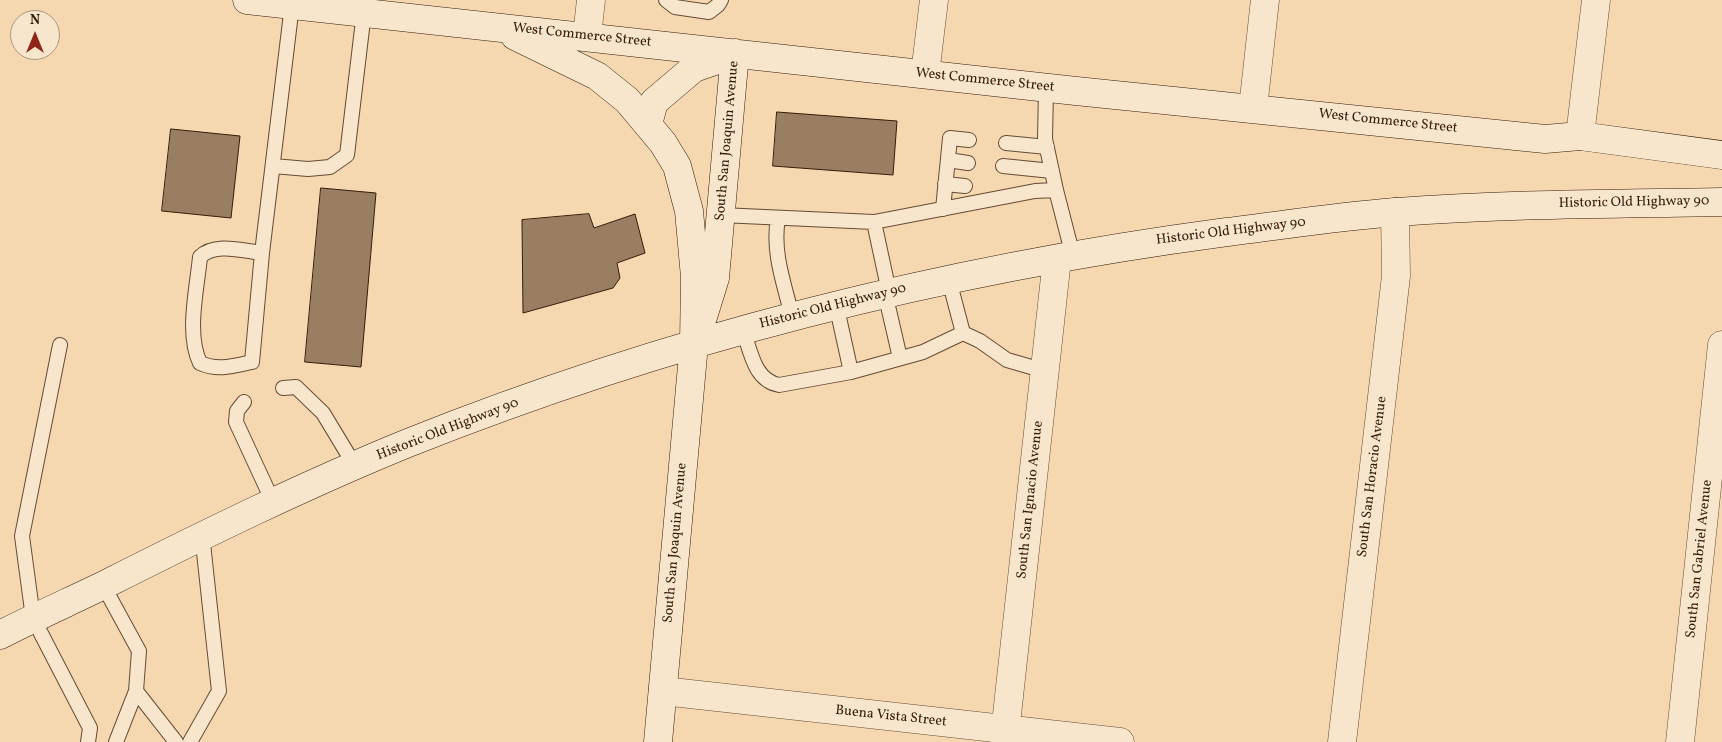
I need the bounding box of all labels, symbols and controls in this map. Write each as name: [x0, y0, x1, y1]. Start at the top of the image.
north arrow: [10, 10, 60, 60]
text: N: [30, 11, 40, 30]
street label: West Commerce Street: [512, 20, 652, 52]
street label: South San Joaquin Avenue: [713, 60, 743, 222]
street label: West Commerce Street: [915, 65, 1055, 97]
street label: West Commerce Street: [1318, 106, 1458, 138]
street label: Historic Old Highway 90: [1559, 193, 1709, 213]
street label: Historic Old Highway 90: [1155, 214, 1307, 250]
street label: Historic Old Highway 90: [758, 281, 908, 333]
street label: Historic Old Highway 90: [375, 395, 521, 465]
street label: South San Horacio Avenue: [1355, 395, 1391, 559]
street label: South San Ignacio Avenue: [1014, 420, 1048, 580]
street label: South San Joaquin Avenue: [661, 462, 691, 624]
street label: South San Gabriel Avenue: [1683, 479, 1717, 639]
street label: Buena Vista Street: [834, 703, 948, 731]

